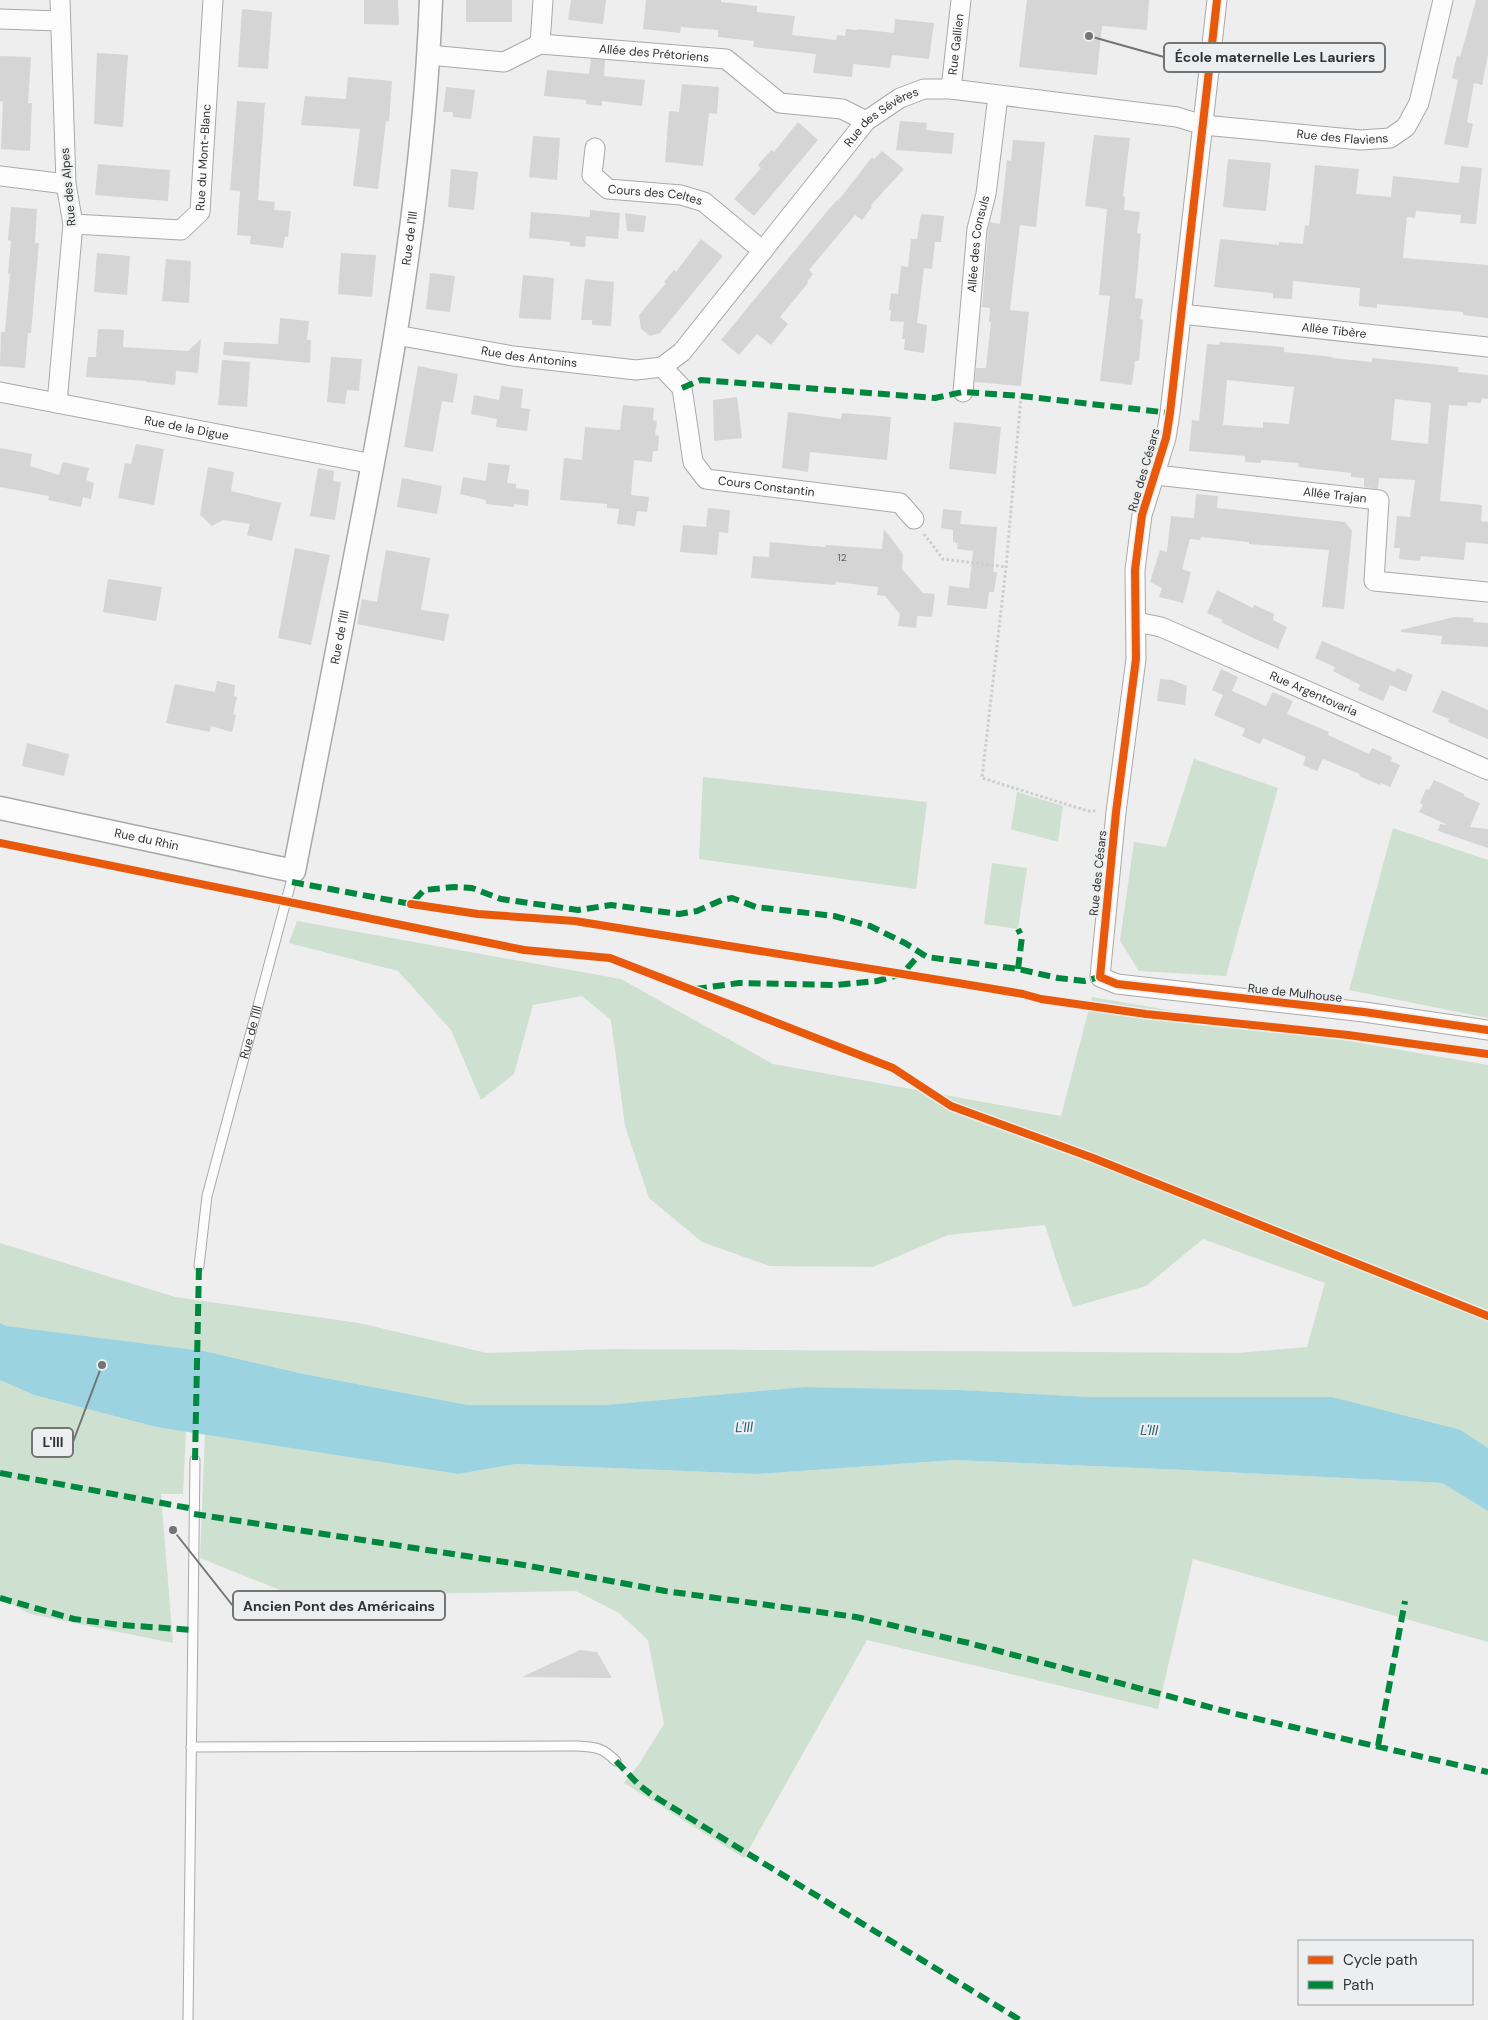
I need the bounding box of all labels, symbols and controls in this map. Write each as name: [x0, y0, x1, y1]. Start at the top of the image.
street label: Rue Gallien: [945, 13, 967, 76]
street label: Allée des Prétoriens: [598, 41, 710, 66]
callout: École maternelle Les Lauriers: [1164, 43, 1385, 72]
text: École maternelle Les Lauriers: [1175, 48, 1375, 66]
street label: Rue des Sévères: [840, 84, 921, 150]
street label: Rue du Mont-Blanc: [192, 103, 215, 211]
street label: Rue des Flaviens: [1296, 126, 1389, 148]
street label: Rue des Alpes: [57, 147, 79, 227]
street label: Cours des Celtes: [607, 181, 704, 209]
street label: Allée des Consuls: [964, 194, 993, 293]
street label: Rue de l'Ill: [398, 210, 421, 266]
street label: Allée Tibère: [1301, 319, 1368, 342]
street label: Rue des Antonins: [480, 342, 578, 371]
street label: Rue de la Digue: [143, 412, 230, 444]
street label: Rue des Césars: [1124, 426, 1164, 514]
street label: Cours Constantin: [717, 473, 816, 500]
street label: Allée Trajan: [1302, 484, 1367, 507]
house number: 12: [838, 551, 847, 564]
street label: Rue de l'Ill: [327, 609, 353, 665]
street label: Rue Argentovaria: [1267, 667, 1360, 720]
street label: Rue du Rhin: [113, 825, 180, 854]
street label: Rue des Césars: [1086, 829, 1110, 917]
street label: Rue de Mulhouse: [1247, 980, 1343, 1006]
street label: Rue de l'Ill: [236, 1004, 266, 1061]
water label: L'Ill: [735, 1418, 754, 1436]
water label: L'Ill: [1140, 1421, 1159, 1439]
callout: L'Ill: [32, 1428, 73, 1457]
text: L'Ill: [42, 1433, 64, 1451]
callout: Ancien Pont des Américains: [233, 1591, 445, 1620]
text: Ancien Pont des Américains: [243, 1597, 435, 1615]
legend: [1298, 1940, 1473, 2005]
text: Cycle path: [1343, 1950, 1418, 1970]
text: Path: [1343, 1975, 1374, 1995]

